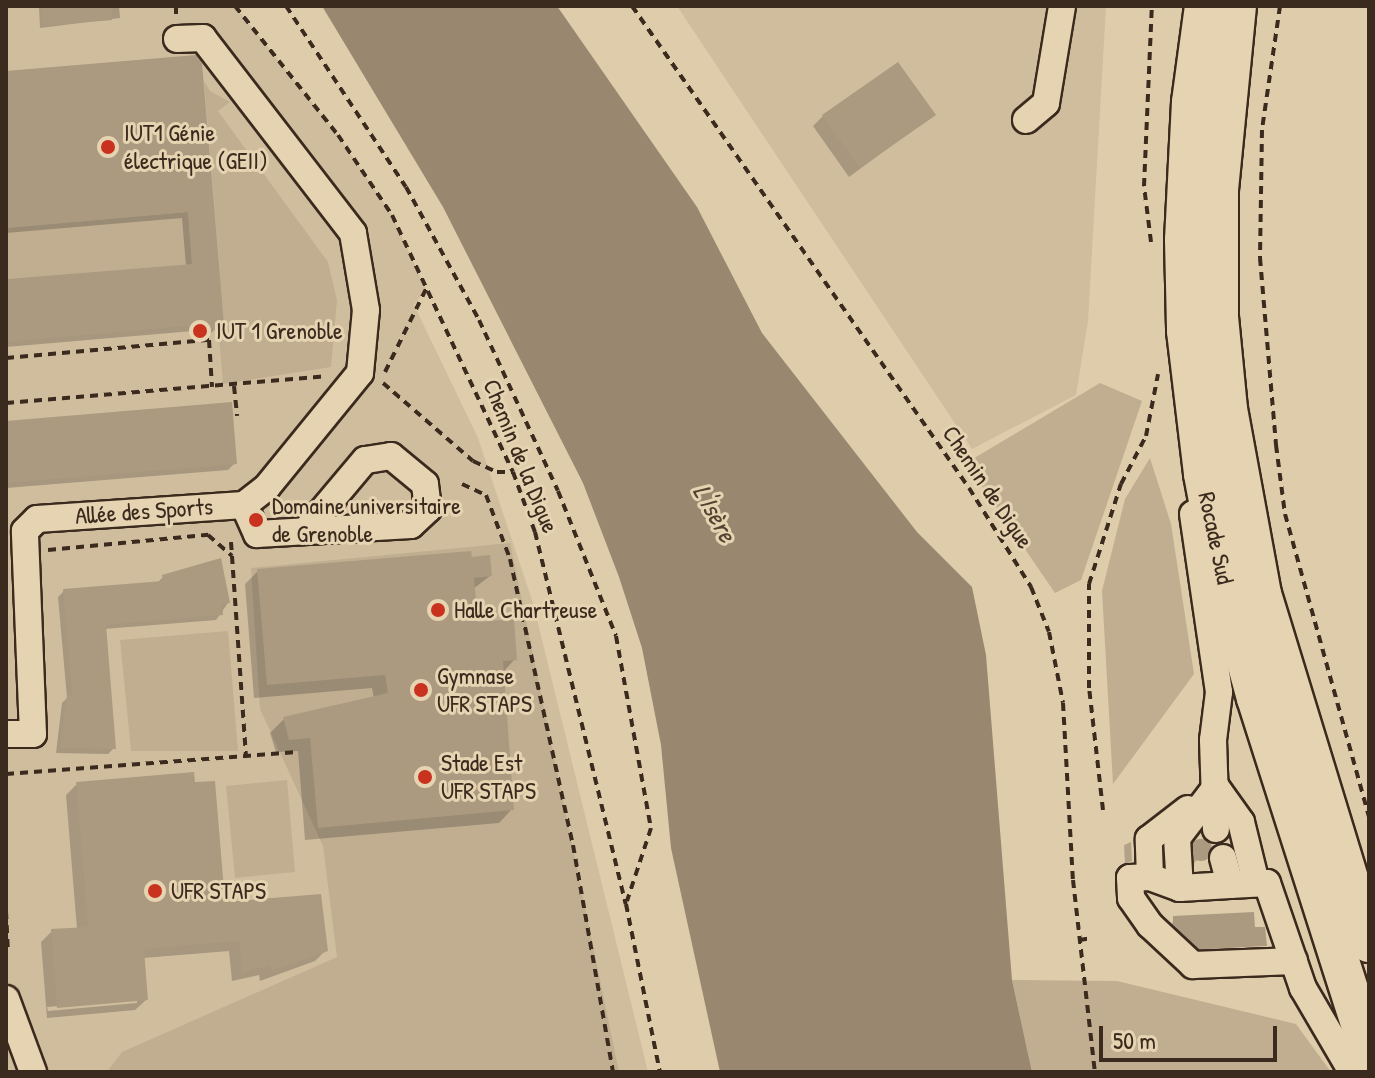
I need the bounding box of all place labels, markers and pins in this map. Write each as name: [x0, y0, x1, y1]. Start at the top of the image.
place label: IUT1 Génie électrique (GEII): [124, 119, 268, 175]
marker: IUT1 Génie électrique (GEII): [99, 138, 117, 156]
place label: IUT 1 Grenoble: [216, 317, 342, 345]
marker: IUT 1 Grenoble: [191, 322, 209, 340]
place label: Domaine universitaire de Grenoble: [272, 492, 461, 548]
marker: Domaine universitaire de Grenoble: [247, 511, 265, 529]
place label: Halle Chartreuse: [454, 596, 597, 624]
marker: Halle Chartreuse: [429, 601, 447, 619]
place label: Gymnase UFR STAPS: [437, 662, 532, 718]
marker: Gymnase UFR STAPS: [412, 681, 430, 699]
place label: Stade Est UFR STAPS: [441, 749, 536, 805]
marker: Stade Est UFR STAPS: [416, 768, 434, 786]
place label: UFR STAPS: [171, 877, 266, 905]
marker: UFR STAPS: [146, 882, 164, 900]

